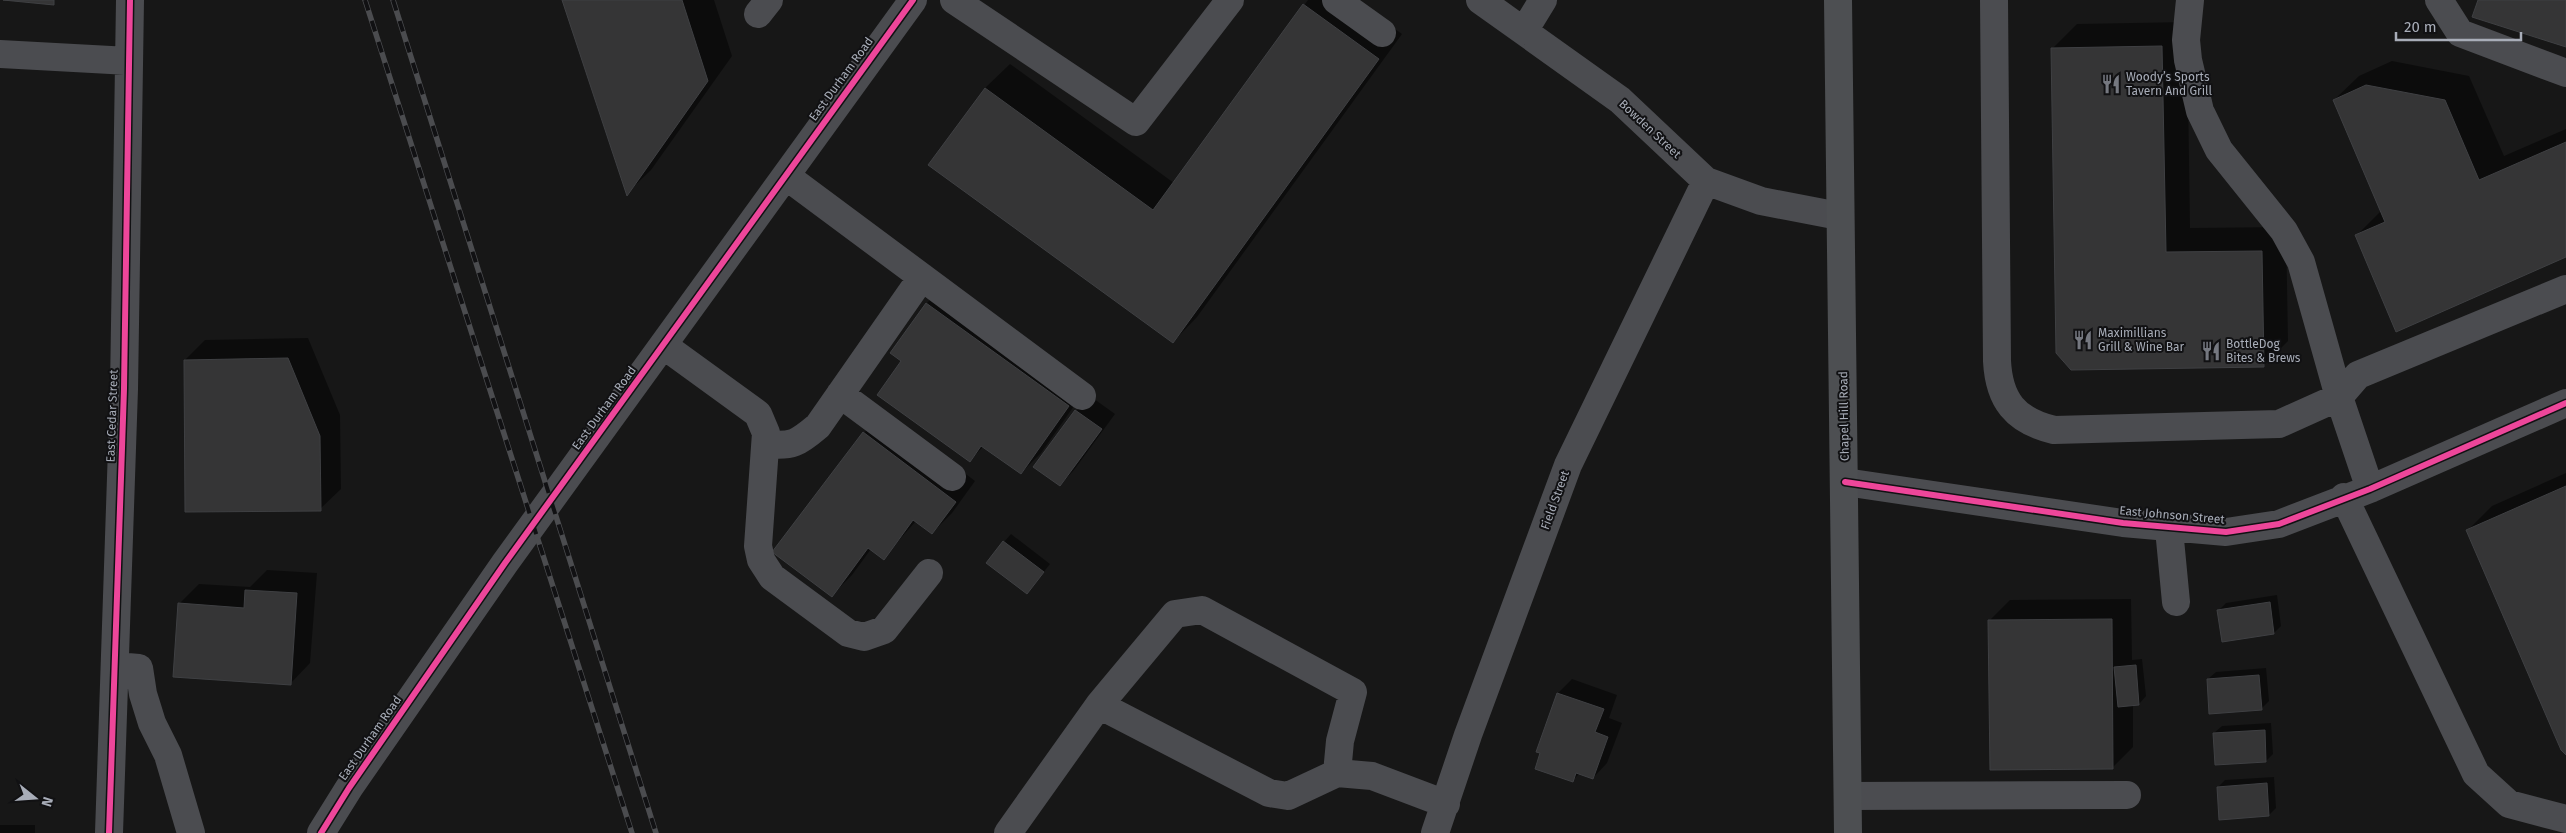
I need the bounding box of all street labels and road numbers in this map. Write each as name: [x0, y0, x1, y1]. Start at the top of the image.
street label: East Durham Road: [806, 34, 876, 124]
street label: Bowden Street: [1616, 97, 1684, 162]
street label: East Durham Road: [569, 363, 639, 453]
street label: East Cedar Street: [103, 369, 121, 463]
street label: Chapel Hill Road: [1836, 371, 1852, 461]
street label: Field Street: [1538, 468, 1572, 531]
street label: East Johnson Street: [2119, 503, 2226, 527]
street label: East Durham Road: [336, 693, 404, 783]

